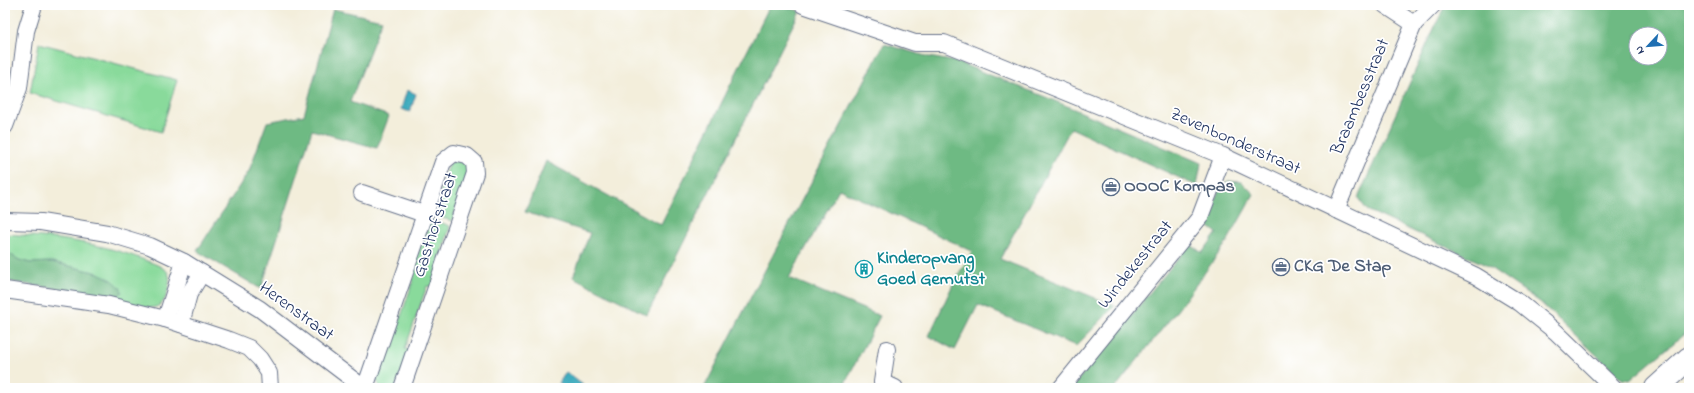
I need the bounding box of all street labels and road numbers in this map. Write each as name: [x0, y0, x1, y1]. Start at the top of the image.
street label: Braambesstraat: [1324, 35, 1397, 160]
street label: Zevenbonderstraat: [1166, 102, 1304, 182]
street label: Gasthofstraat: [407, 169, 465, 281]
street label: Windekestraat: [1092, 215, 1180, 315]
street label: Herenstraat: [253, 276, 339, 348]

